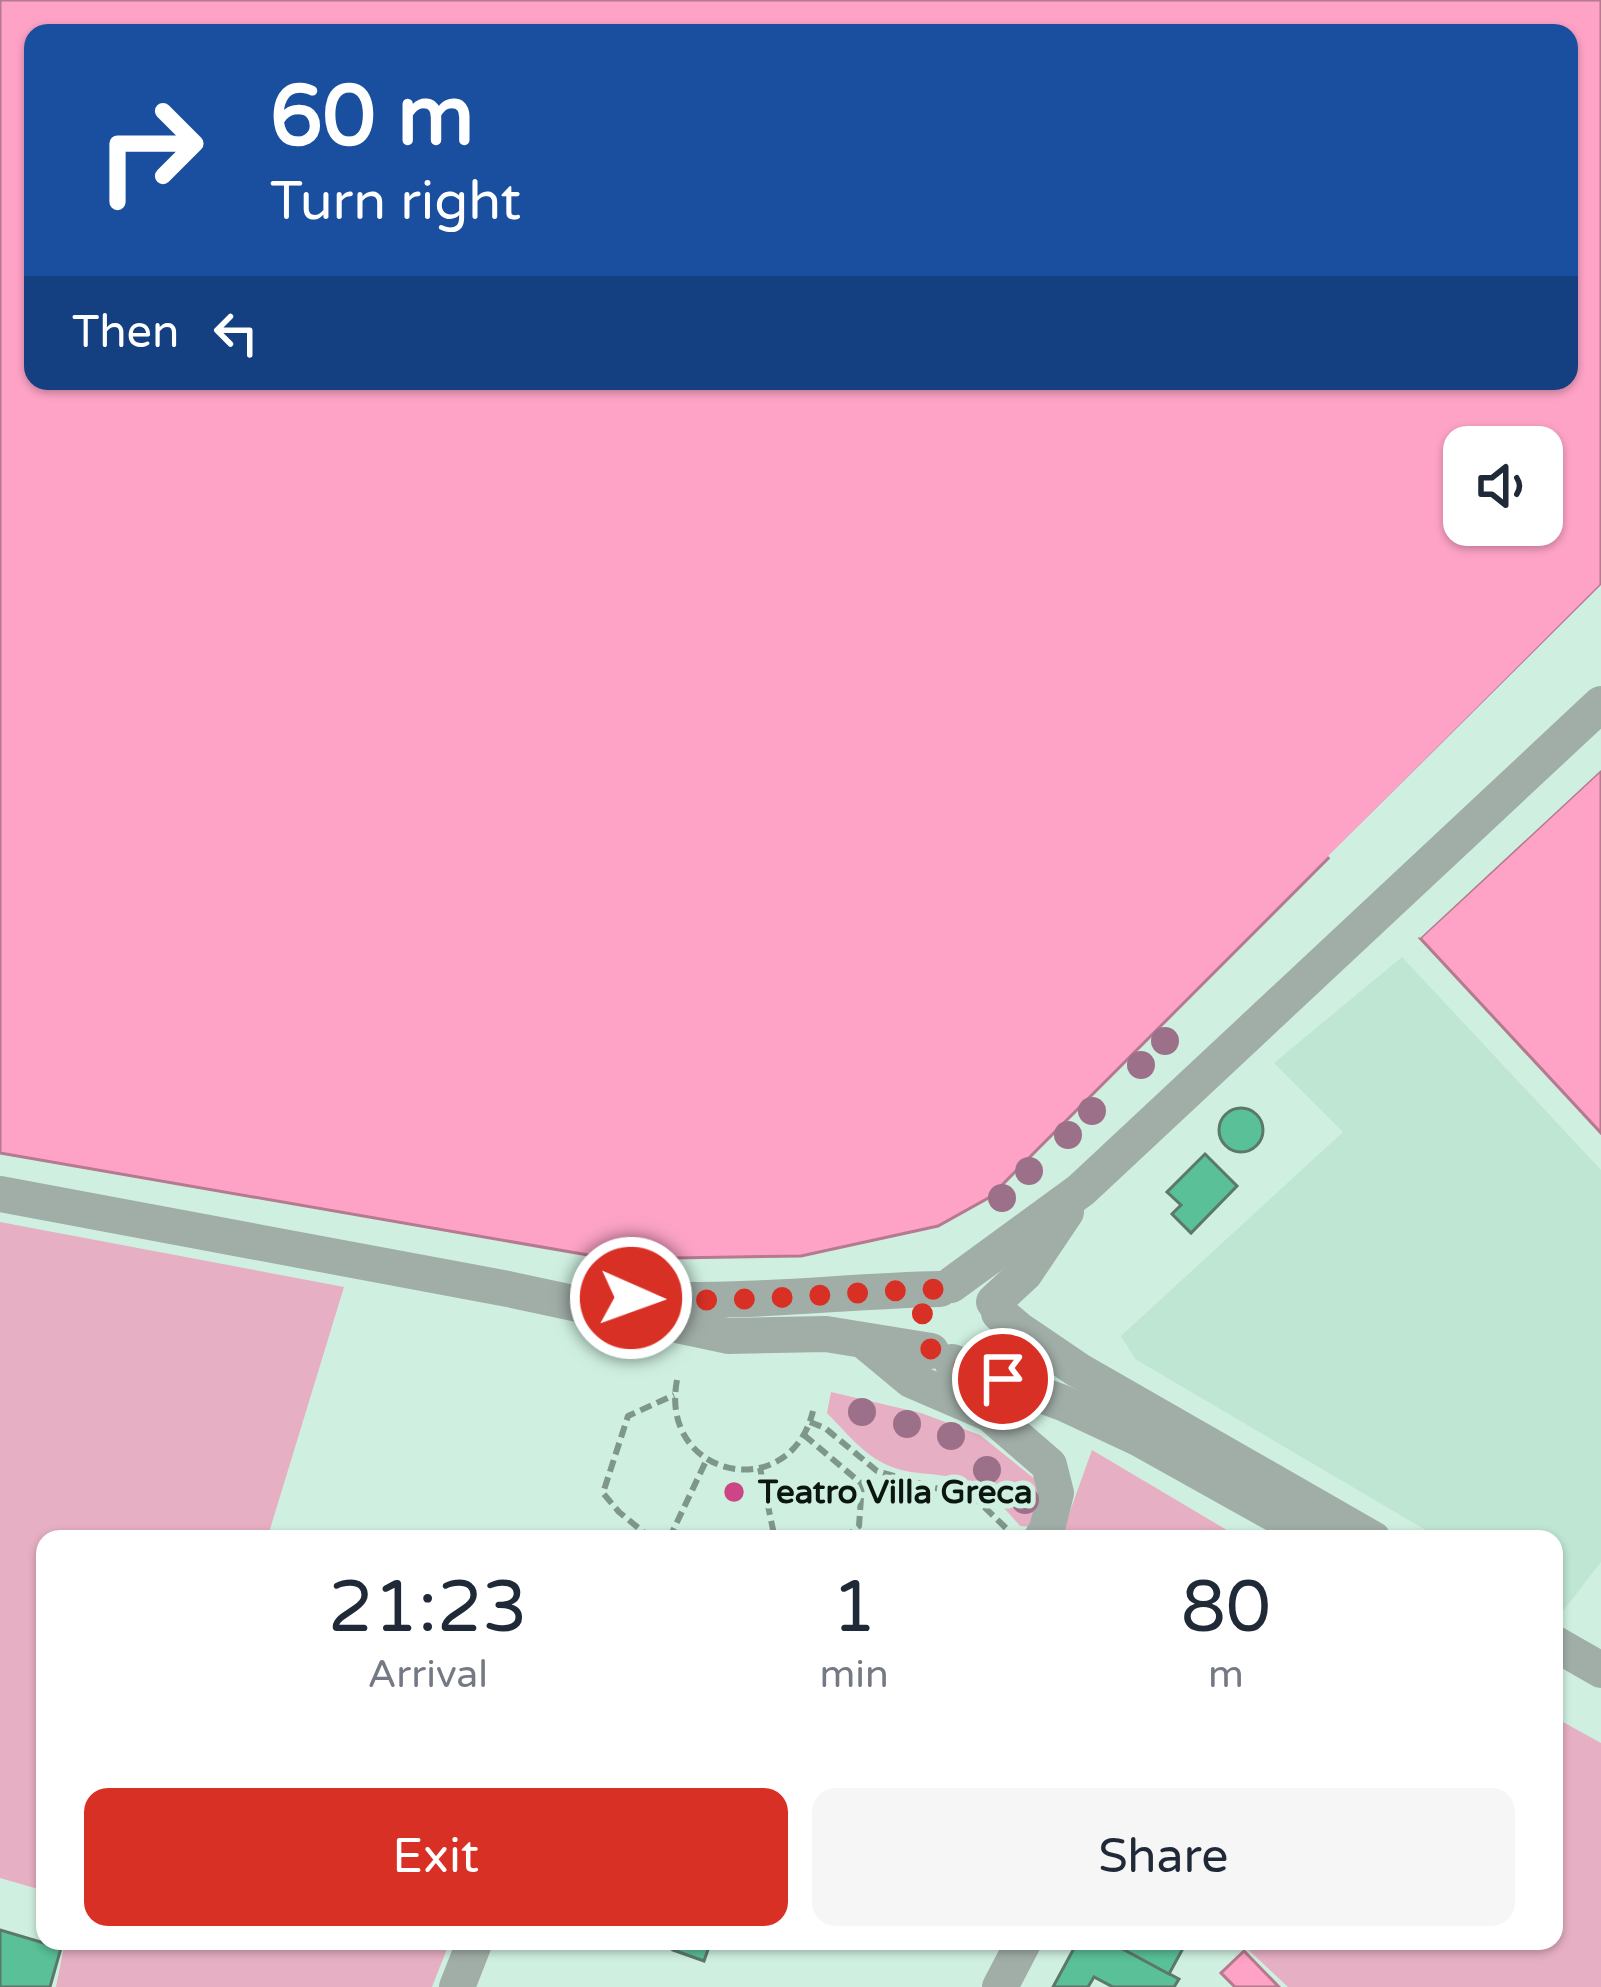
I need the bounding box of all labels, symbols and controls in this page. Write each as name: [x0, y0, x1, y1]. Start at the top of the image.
text: 60 m: [270, 67, 474, 168]
icon: right: [72, 72, 228, 228]
text: Turn right: [270, 169, 521, 234]
icon: left: [203, 300, 269, 366]
text: Then: [72, 306, 179, 360]
map controls: [1443, 426, 1563, 546]
button: sound: [1443, 426, 1563, 546]
position arrow: [568, 1235, 694, 1361]
pin: [952, 1328, 1054, 1430]
icon: arrive: [970, 1346, 1036, 1412]
place label: Teatro Villa Greca: [757, 1473, 1033, 1512]
marker: Teatro Villa Greca: [721, 1479, 747, 1505]
text: 21:23: [328, 1565, 528, 1652]
text: 1: [831, 1565, 877, 1652]
text: 80: [1181, 1565, 1271, 1652]
text: Arrival: [367, 1651, 488, 1698]
text: min: [819, 1651, 889, 1698]
text: m: [1208, 1651, 1244, 1698]
button: Exit: [84, 1788, 788, 1926]
button: Share: [812, 1788, 1515, 1926]

